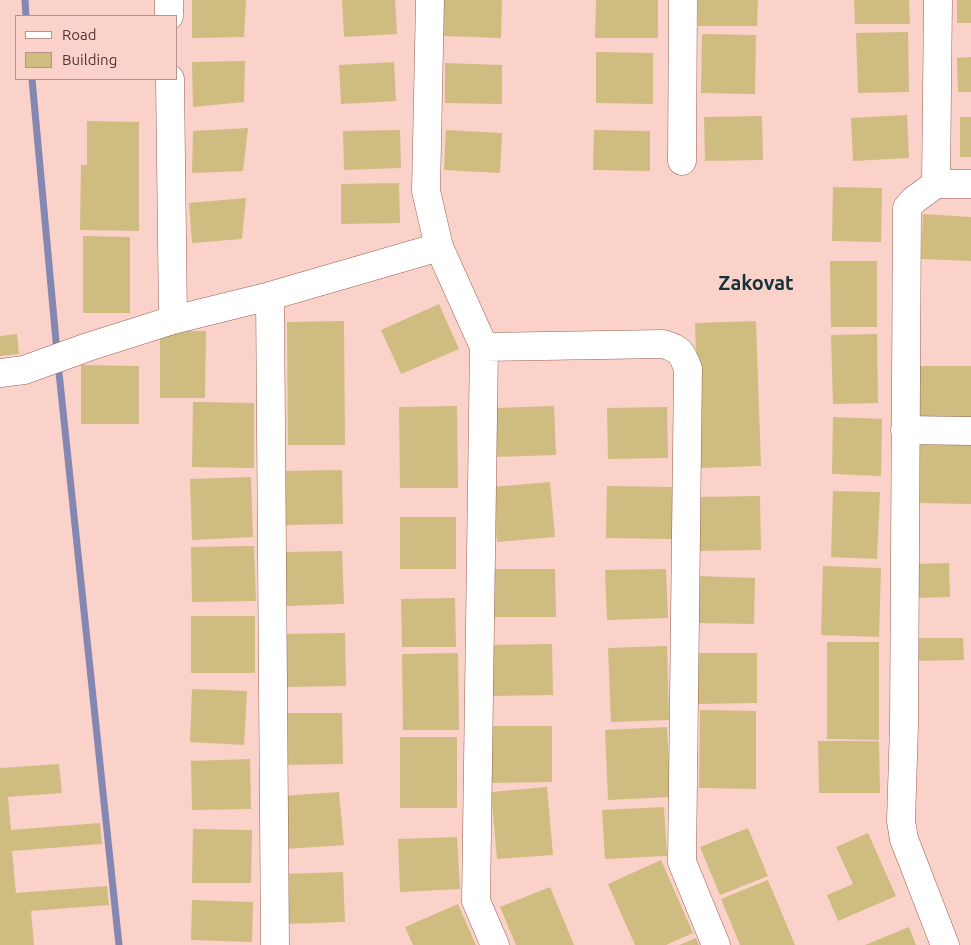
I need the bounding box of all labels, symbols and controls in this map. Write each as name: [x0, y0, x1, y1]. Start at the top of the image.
legend: [15, 15, 178, 80]
text: Road: [62, 26, 97, 43]
text: Building: [62, 51, 117, 68]
district label: Zakovat: [718, 271, 794, 295]

